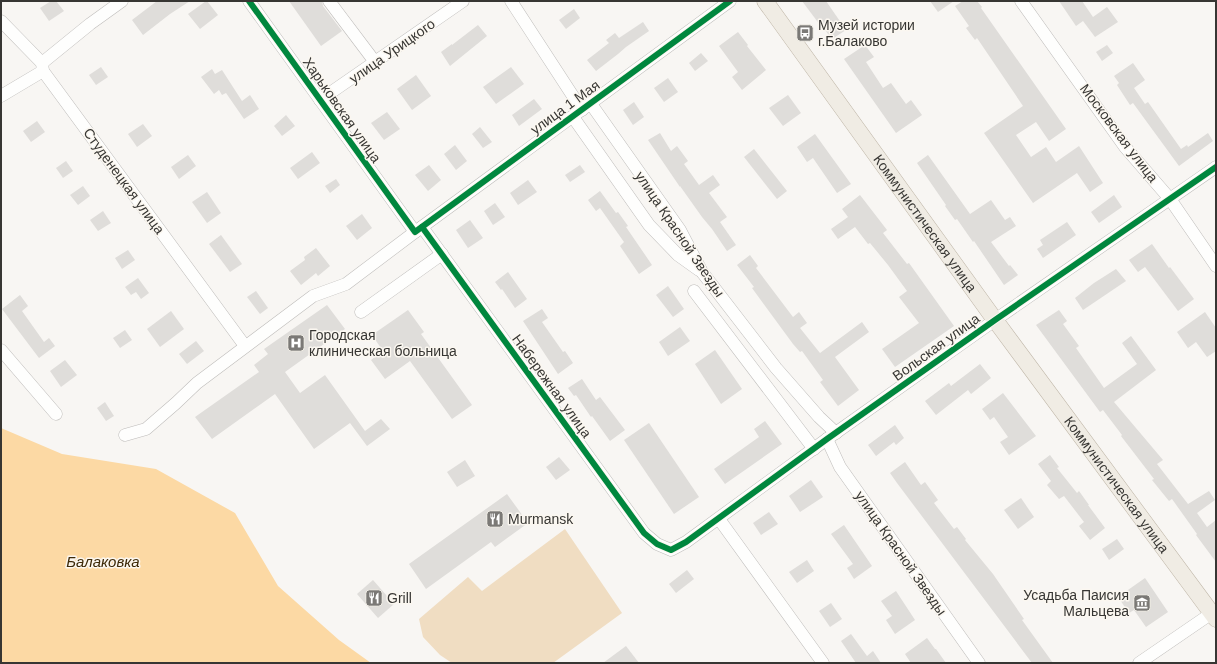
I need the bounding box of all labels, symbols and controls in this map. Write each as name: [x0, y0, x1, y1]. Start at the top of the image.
street label: улица Урицкого: [346, 15, 438, 86]
place label: Музей истории г.Балаково: [818, 17, 915, 49]
bus stop icon: Музей истории г.Балаково: [795, 23, 815, 43]
street label: Харьковская улица: [300, 54, 384, 166]
street label: улица 1 Мая: [527, 77, 603, 137]
street label: Московская улица: [1077, 81, 1161, 186]
street label: Студенецкая улица: [80, 125, 168, 237]
street label: Коммунистическая улица: [870, 151, 980, 295]
street label: улица Красной Звезды: [632, 168, 728, 300]
street label: Вольская улица: [889, 310, 983, 384]
place label: Городская клиническая больница: [309, 327, 457, 359]
street label: Набережная улица: [509, 331, 595, 441]
hospital icon: Городская клиническая больница: [286, 333, 306, 353]
street label: Коммунистическая улица: [1061, 413, 1172, 556]
street label: улица Красной Звезды: [852, 488, 950, 618]
restaurant icon: Murmansk: [485, 509, 505, 529]
place label: Murmansk: [508, 511, 574, 527]
water label: Балаковка: [66, 553, 140, 570]
place label: Усадьба Паисия Мальцева: [1023, 587, 1129, 619]
restaurant icon: Grill: [364, 588, 384, 608]
place label: Grill: [387, 590, 412, 606]
museum icon: Усадьба Паисия Мальцева: [1132, 593, 1152, 613]

